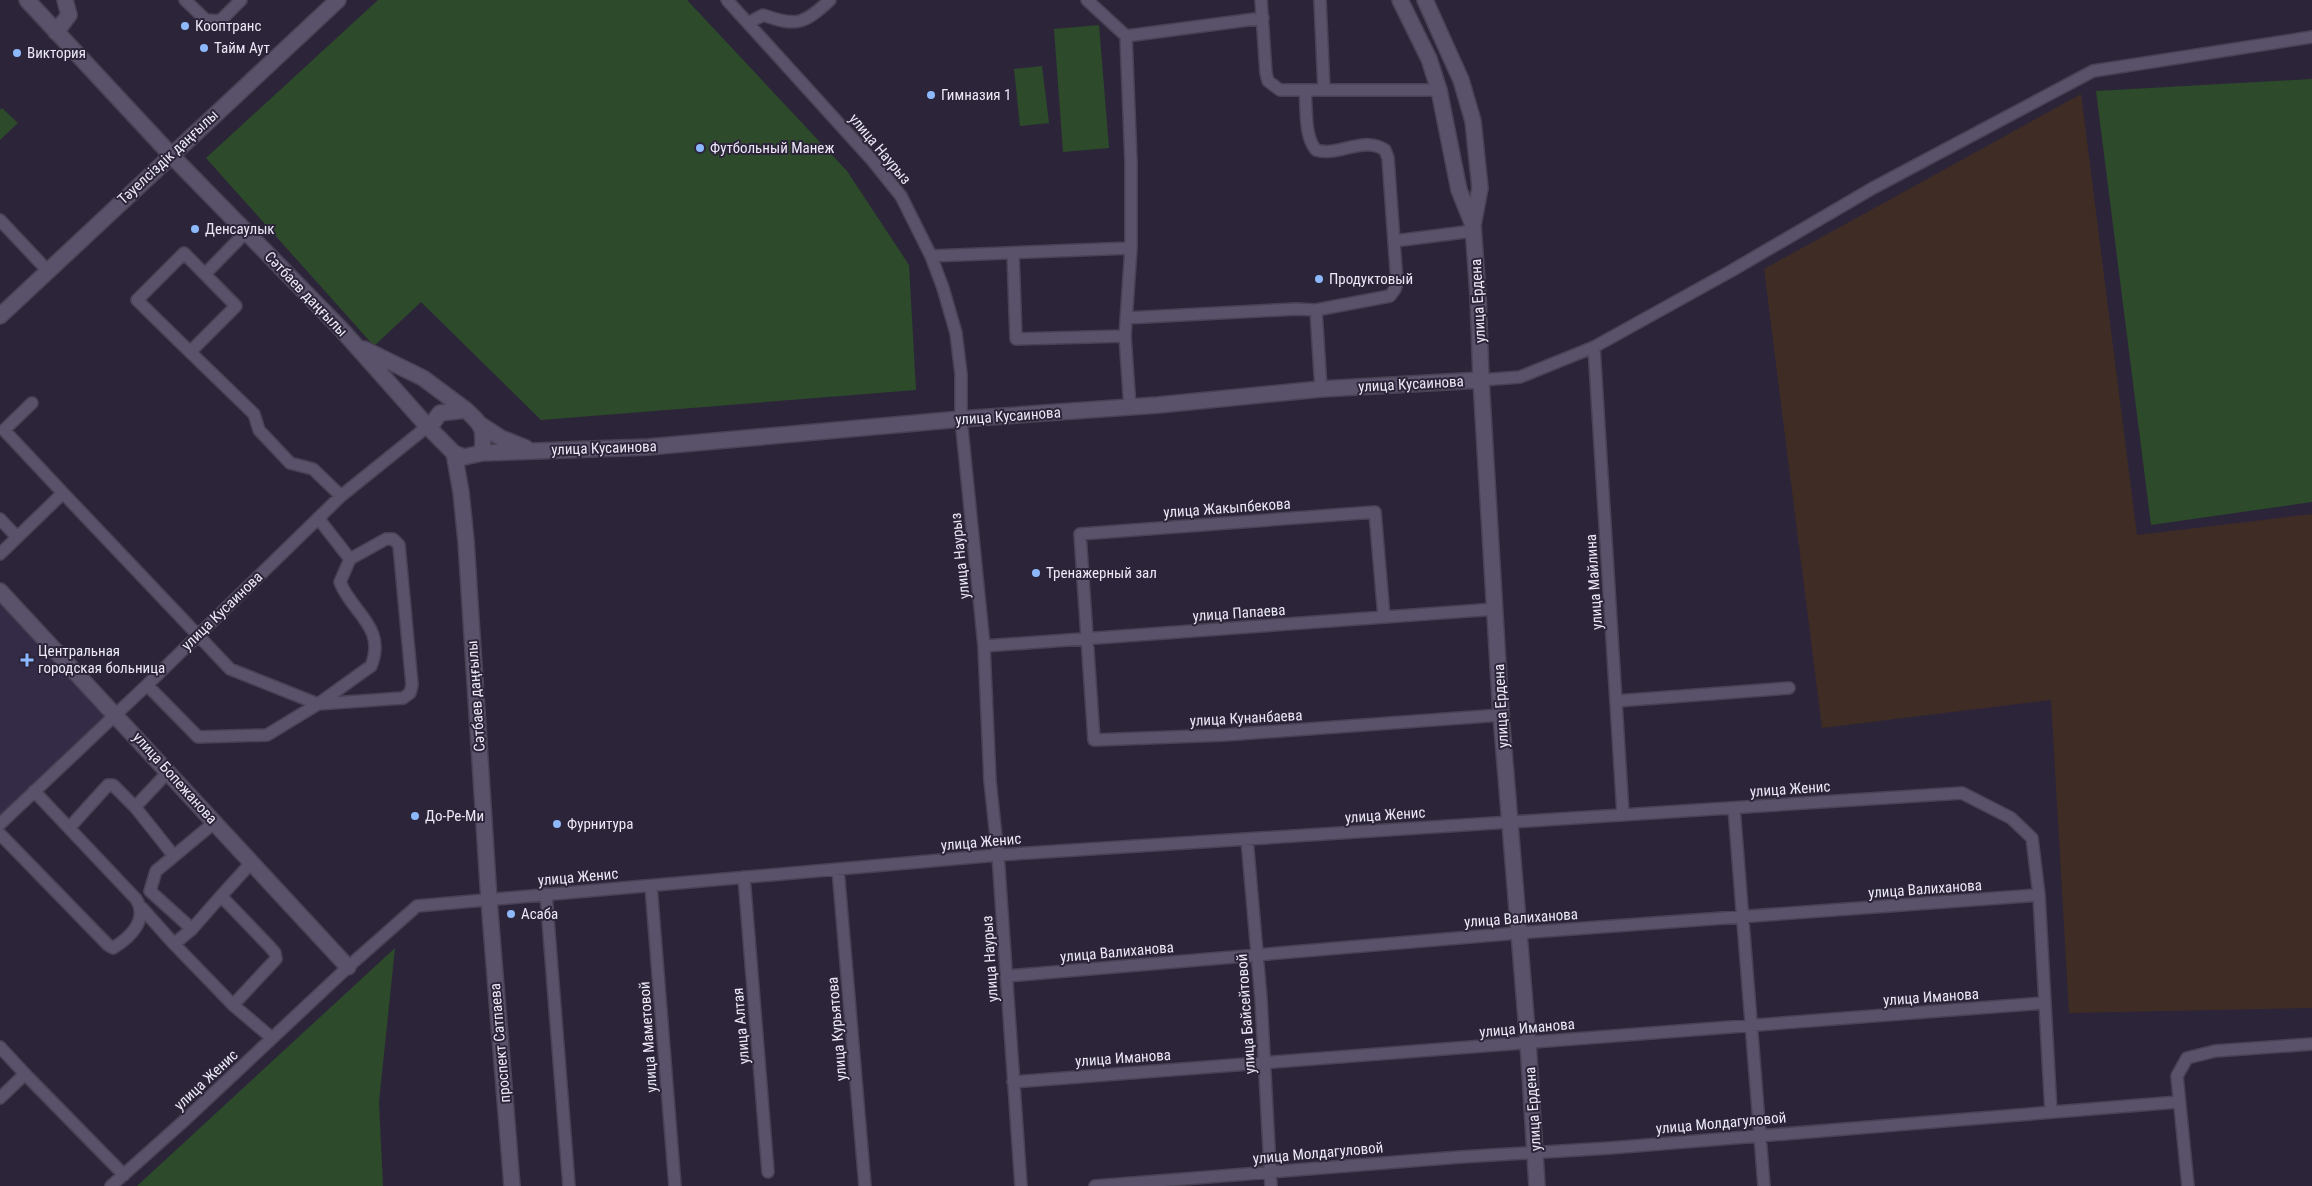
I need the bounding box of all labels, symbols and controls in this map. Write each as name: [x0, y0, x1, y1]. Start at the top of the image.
place label: Кооптранс: [195, 17, 262, 35]
marker: Кооптранс: [179, 20, 191, 32]
place label: Тайм Аут: [214, 39, 270, 57]
marker: Тайм Аут: [198, 42, 210, 54]
place label: Виктория: [27, 44, 86, 62]
marker: Виктория: [11, 47, 23, 59]
place label: Гимназия 1: [941, 86, 1011, 104]
marker: Гимназия 1: [925, 89, 937, 101]
street label: Тәуелсіздік даңғылы: [114, 106, 222, 208]
street label: улица Наурыз: [845, 110, 915, 188]
place label: Футбольный Манеж: [710, 139, 834, 157]
marker: Футбольный Манеж: [694, 142, 706, 154]
place label: Денсаулык: [205, 220, 275, 238]
marker: Денсаулык: [189, 223, 201, 235]
street label: Сәтбаев даңғылы: [261, 248, 351, 340]
street label: улица Ердена: [1467, 258, 1489, 344]
place label: Продуктовый: [1329, 270, 1413, 288]
marker: Продуктовый: [1313, 273, 1325, 285]
street label: улица Кусаинова: [1358, 372, 1464, 396]
street label: улица Кусаинова: [955, 403, 1061, 429]
street label: улица Кусаинова: [551, 437, 657, 459]
street label: улица Жакыпбекова: [1163, 495, 1291, 521]
street label: улица Наурыз: [947, 512, 973, 600]
street label: улица Майлина: [1582, 533, 1606, 631]
place label: Тренажерный зал: [1046, 564, 1157, 582]
marker: Тренажерный зал: [1030, 567, 1042, 579]
street label: улица Кусаинова: [178, 568, 266, 654]
street label: улица Папаева: [1192, 601, 1286, 625]
street label: Сәтбаев даңғылы: [463, 640, 489, 752]
place label: Центральная городская больница: [38, 642, 165, 677]
marker: Центральная городская больница: [20, 653, 34, 667]
street label: улица Ердена: [1490, 663, 1512, 749]
street label: улица Кунанбаева: [1189, 706, 1303, 730]
street label: улица Бопежанова: [129, 728, 221, 828]
street label: улица Женис: [1749, 777, 1831, 801]
street label: улица Женис: [1344, 803, 1426, 827]
place label: До-Ре-Ми: [425, 807, 484, 825]
marker: До-Ре-Ми: [409, 810, 421, 822]
place label: Фурнитура: [567, 815, 633, 833]
marker: Фурнитура: [551, 818, 563, 830]
street label: улица Женис: [940, 830, 1022, 854]
street label: улица Женис: [537, 865, 619, 889]
street label: улица Валиханова: [1867, 876, 1983, 902]
place label: Асаба: [521, 905, 558, 923]
street label: улица Валиханова: [1463, 905, 1579, 931]
marker: Асаба: [505, 908, 517, 920]
street label: улица Наурыз: [978, 915, 1002, 1003]
street label: улица Валиханова: [1059, 938, 1175, 966]
street label: улица Байсейтовой: [1233, 953, 1259, 1075]
street label: улица Курьятова: [823, 976, 851, 1082]
street label: улица Маметовой: [635, 981, 661, 1093]
street label: проспект Сатпаева: [486, 983, 514, 1103]
street label: улица Иманова: [1883, 985, 1979, 1009]
street label: улица Алтая: [729, 987, 753, 1065]
street label: улица Иманова: [1478, 1015, 1576, 1041]
street label: улица Женис: [170, 1046, 242, 1114]
street label: улица Иманова: [1075, 1046, 1171, 1070]
street label: улица Ердена: [1521, 1066, 1545, 1152]
street label: улица Молдагуловой: [1655, 1108, 1787, 1138]
street label: улица Молдагуловой: [1252, 1138, 1384, 1168]

